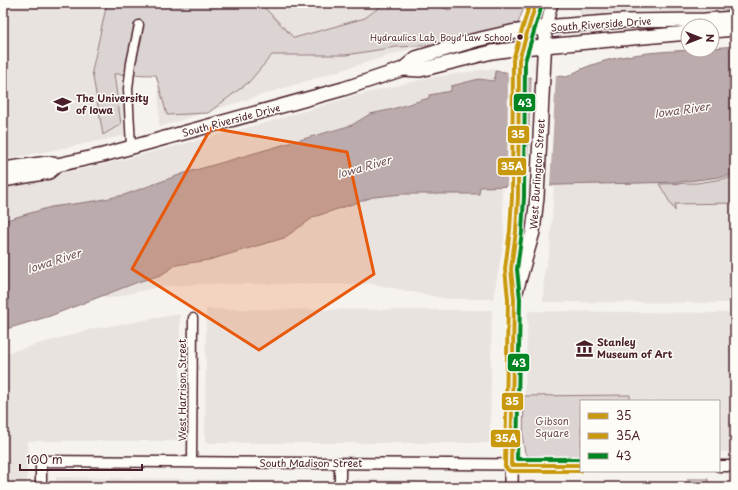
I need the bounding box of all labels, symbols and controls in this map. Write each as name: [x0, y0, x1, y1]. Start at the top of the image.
street label: South Riverside Drive: [550, 13, 652, 35]
north arrow: [680, 18, 720, 58]
place label: Hydraulics Lab, Boyd Law School: [370, 30, 512, 44]
marker: Hydraulics Lab, Boyd Law School: [515, 32, 525, 42]
text: N: [702, 34, 719, 43]
place label: The University of Iowa: [76, 90, 149, 117]
line badge: 43: [513, 93, 536, 112]
school or university icon: The University of Iowa: [53, 94, 73, 114]
text: 43: [518, 94, 532, 111]
water label: Iowa River: [653, 97, 713, 122]
street label: South Riverside Drive: [180, 99, 282, 140]
street label: West Burlington Street: [525, 118, 548, 230]
line badge: 35: [507, 125, 530, 144]
text: 35: [511, 125, 525, 142]
water label: Iowa River: [335, 150, 395, 182]
line badge: 35A: [497, 157, 527, 176]
text: 35A: [501, 157, 524, 174]
water label: Iowa River: [25, 243, 85, 277]
place label: Stanley Museum of Art: [597, 334, 673, 361]
museum icon: Stanley Museum of Art: [574, 338, 594, 358]
street label: West Harrison Street: [174, 339, 189, 441]
line badge: 43: [507, 353, 530, 372]
text: 43: [512, 354, 526, 371]
line badge: 35: [501, 392, 524, 411]
text: 35: [505, 392, 519, 409]
legend: [580, 400, 720, 472]
text: 35: [616, 406, 631, 424]
park label: Gibson Square: [535, 413, 569, 440]
text: 35A: [616, 426, 640, 444]
line badge: 35A: [490, 429, 521, 448]
text: 35A: [495, 429, 518, 446]
scale bar: [20, 446, 142, 472]
text: 43: [616, 446, 632, 464]
text: 100 m: [26, 450, 63, 468]
street label: South Madison Street: [260, 455, 362, 470]

